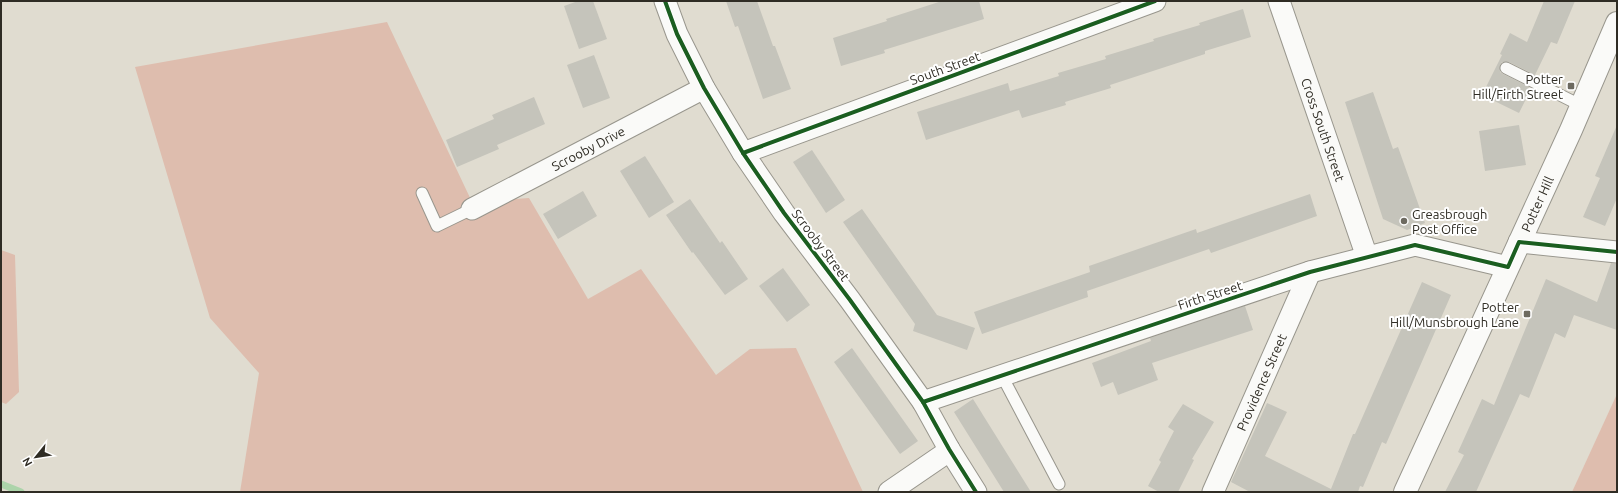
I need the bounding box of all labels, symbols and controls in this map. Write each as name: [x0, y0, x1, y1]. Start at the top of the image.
street label: South Street: [908, 49, 982, 87]
place label: Potter Hill/Firth Street: [1472, 72, 1563, 101]
street label: Cross South Street: [1299, 76, 1347, 183]
marker: Potter Hill/Firth Street: [1566, 81, 1576, 91]
street label: Scrooby Drive: [549, 124, 627, 173]
street label: Potter Hill: [1518, 173, 1556, 234]
street label: Scrooby Street: [789, 206, 853, 284]
place label: Greasbrough Post Office: [1412, 207, 1487, 236]
marker: Greasbrough Post Office: [1399, 216, 1409, 226]
street label: Firth Street: [1176, 278, 1244, 312]
place label: Potter Hill/Munsbrough Lane: [1390, 300, 1519, 329]
marker: Potter Hill/Munsbrough Lane: [1522, 309, 1532, 319]
street label: Providence Street: [1234, 332, 1289, 433]
north arrow: [16, 437, 56, 477]
text: N: [20, 455, 35, 469]

